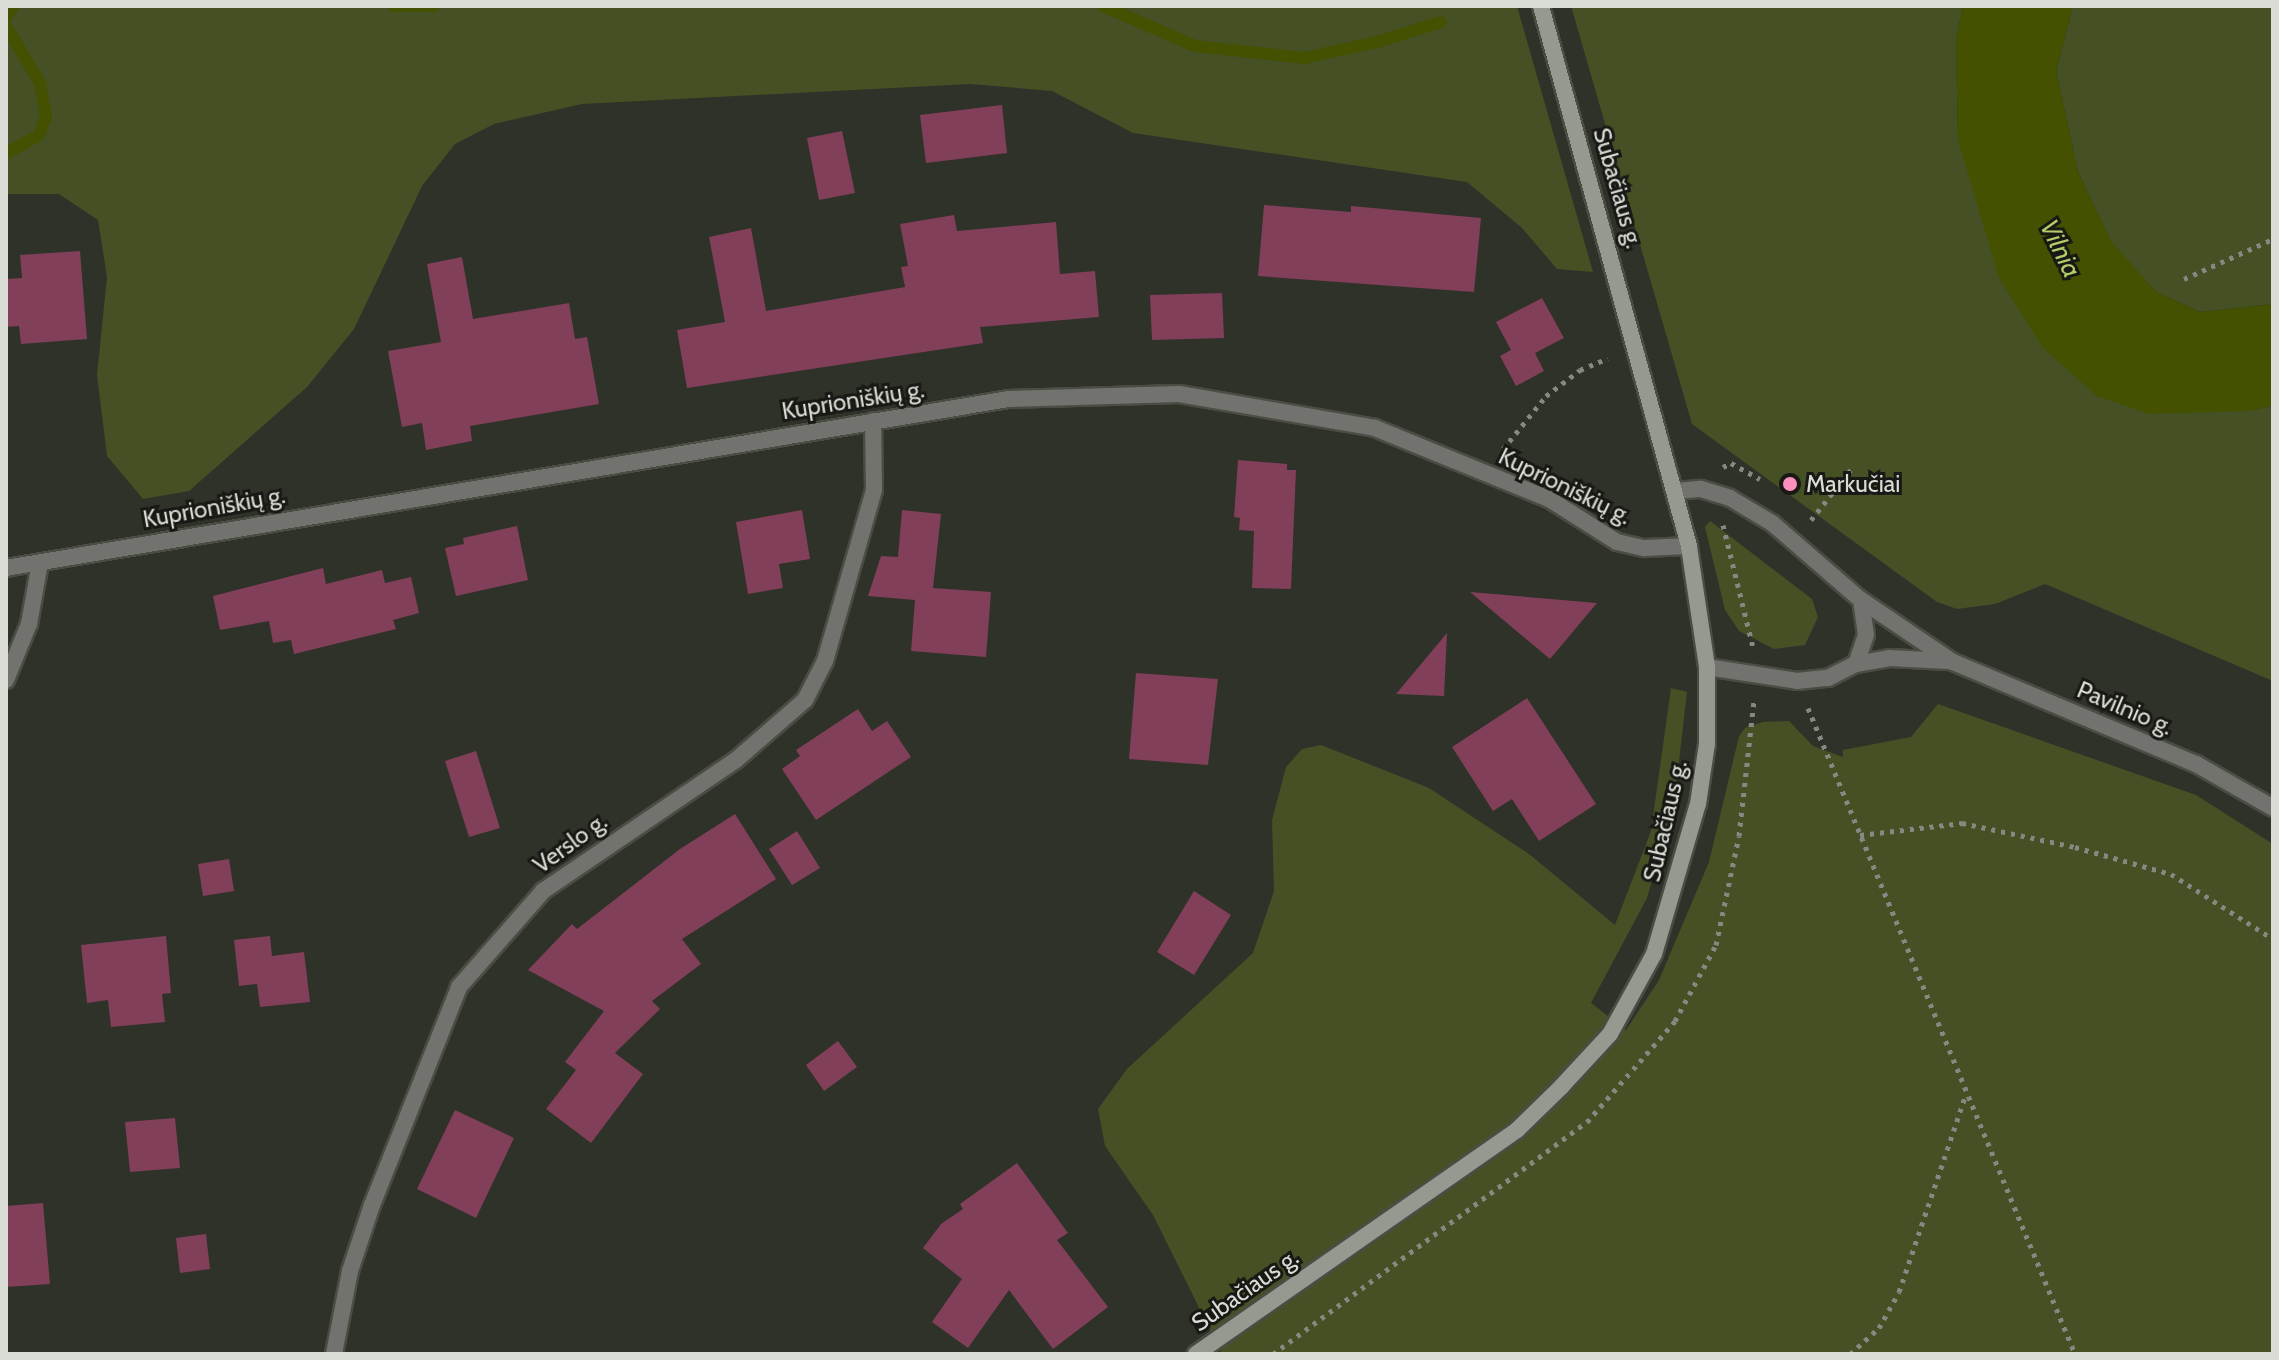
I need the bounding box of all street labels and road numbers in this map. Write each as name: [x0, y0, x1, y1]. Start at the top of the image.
street label: Subačiaus g.: [1587, 125, 1649, 251]
street label: Kuprioniškių g.: [780, 375, 926, 425]
street label: Kuprioniškių g.: [1494, 441, 1636, 531]
street label: Kuprioniškių g.: [141, 480, 287, 534]
street label: Pavilnio g.: [2073, 675, 2177, 741]
street label: Subačiaus g.: [1637, 758, 1693, 884]
street label: Verslo g.: [528, 807, 612, 879]
street label: Subačiaus g.: [1186, 1243, 1304, 1337]

